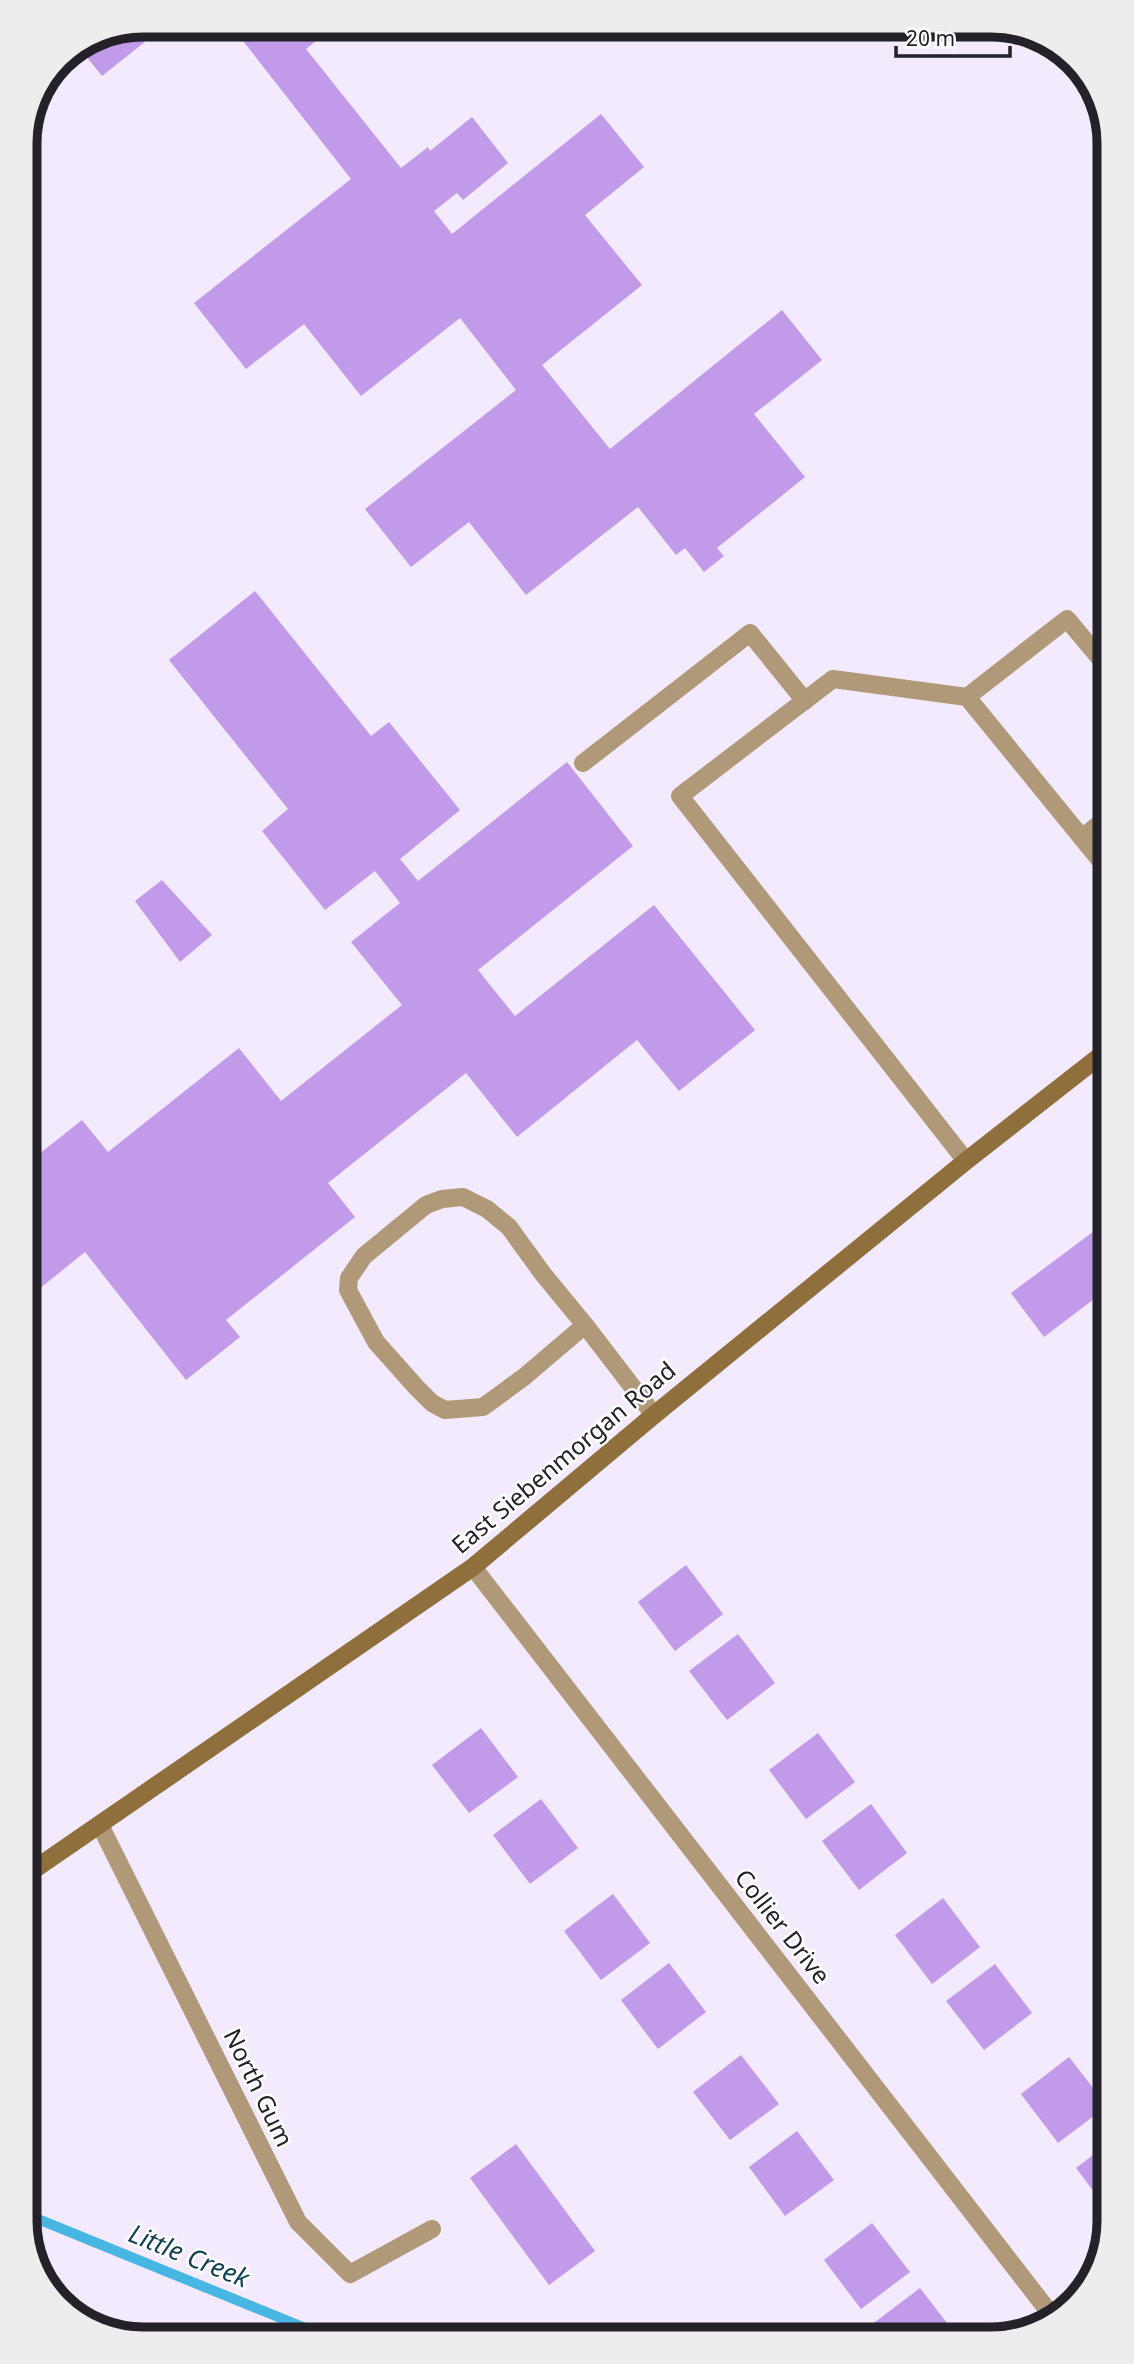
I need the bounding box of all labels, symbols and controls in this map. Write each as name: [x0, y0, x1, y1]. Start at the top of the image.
scale bar: [896, 14, 1010, 58]
text: 20 m: [906, 24, 955, 52]
street label: East Siebenmorgan Road: [444, 1353, 682, 1560]
street label: Collier Drive: [728, 1862, 838, 1990]
street label: North Gum: [217, 2023, 302, 2152]
water label: Little Creek: [124, 2215, 256, 2296]

